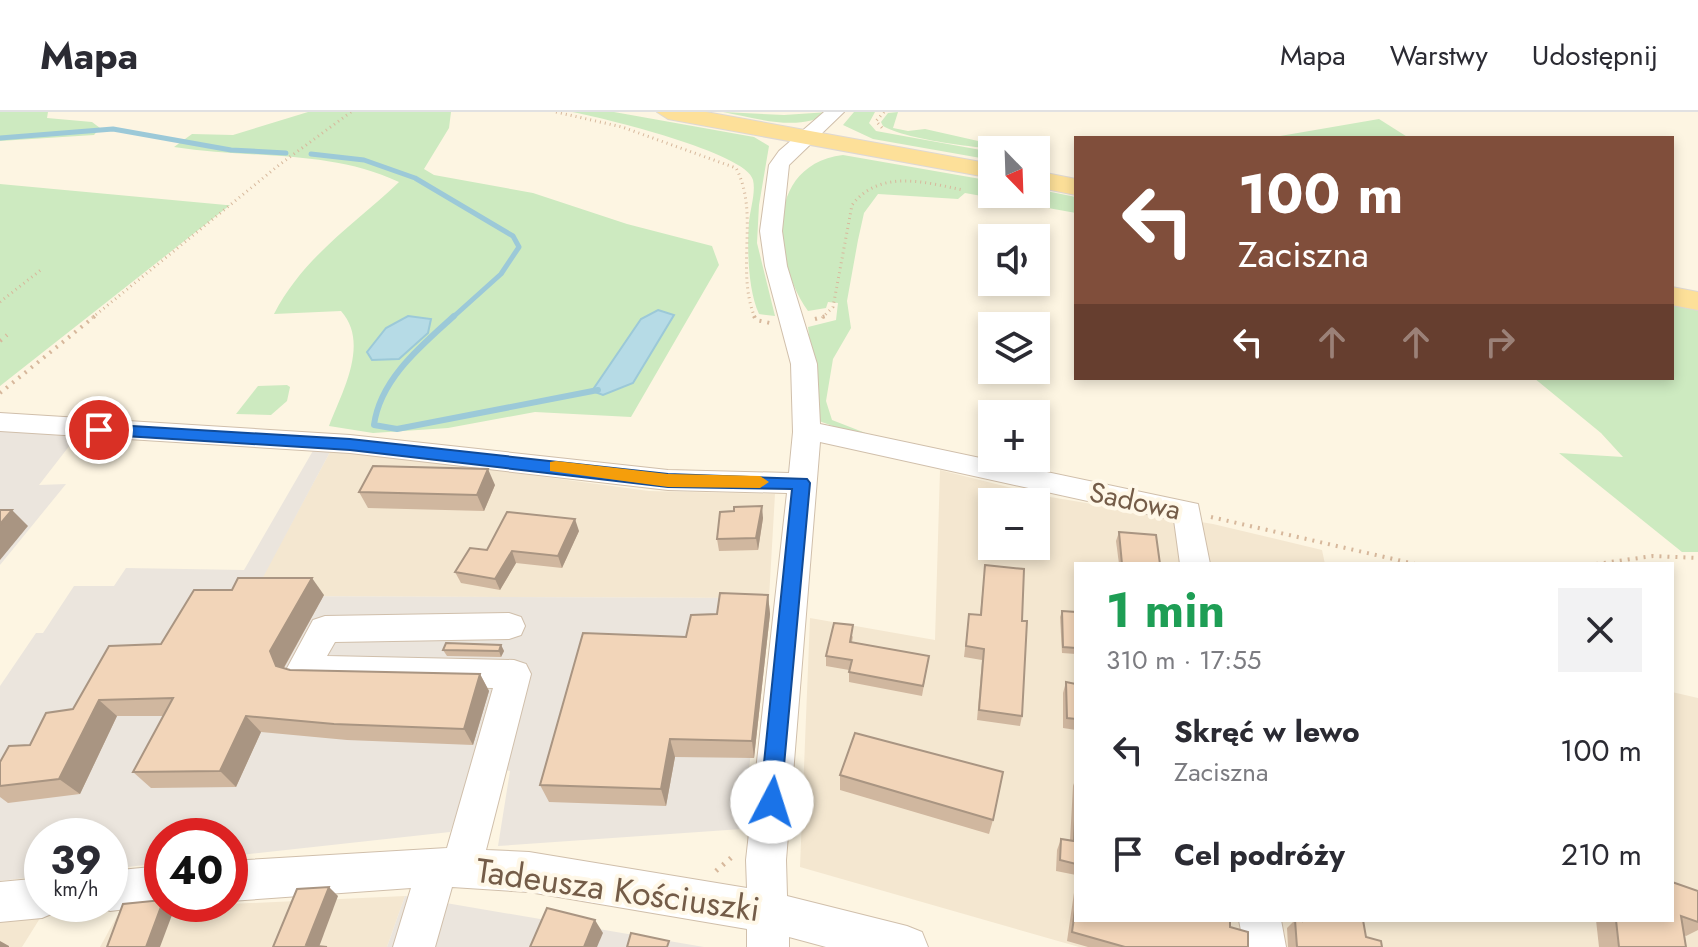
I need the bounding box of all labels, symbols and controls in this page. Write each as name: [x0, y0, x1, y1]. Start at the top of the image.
text: Mapa: [40, 28, 138, 83]
text: Mapa: [1280, 35, 1346, 76]
text: Warstwy: [1390, 35, 1488, 76]
text: Udostępnij: [1532, 35, 1658, 76]
north arrow: [978, 136, 1050, 208]
map controls: [978, 136, 1050, 560]
text: 100 m: [1238, 153, 1403, 234]
icon: left: [1106, 168, 1210, 272]
button: sound: [978, 224, 1050, 296]
text: Zaciszna: [1238, 228, 1369, 280]
button: layers: [978, 312, 1050, 384]
icon: left: [1226, 320, 1270, 364]
icon: ahead: [1310, 320, 1354, 364]
icon: ahead: [1394, 320, 1438, 364]
icon: right: [1478, 320, 1522, 364]
pin: [65, 396, 133, 464]
button: +: [978, 400, 1050, 472]
icon: arrive: [77, 408, 121, 452]
street label: Sadowa: [1086, 471, 1184, 531]
button: −: [978, 488, 1050, 560]
text: 1 min: [1106, 576, 1225, 645]
button: close: [1558, 588, 1642, 672]
text: 310 m · 17:55: [1106, 641, 1261, 679]
text: Skręć w lewo: [1174, 710, 1360, 753]
icon: left: [1106, 728, 1150, 772]
text: 100 m: [1560, 729, 1642, 772]
text: Zaciszna: [1174, 753, 1268, 791]
position arrow: [730, 760, 814, 844]
speed limit sign: 40: [144, 818, 248, 922]
text: 39: [50, 831, 102, 889]
icon: arrive: [1106, 832, 1150, 876]
text: Cel podróży: [1174, 833, 1345, 876]
text: 210 m: [1561, 833, 1642, 876]
street label: Tadeusza Kościuszki: [473, 846, 763, 934]
text: km/h: [53, 875, 99, 904]

